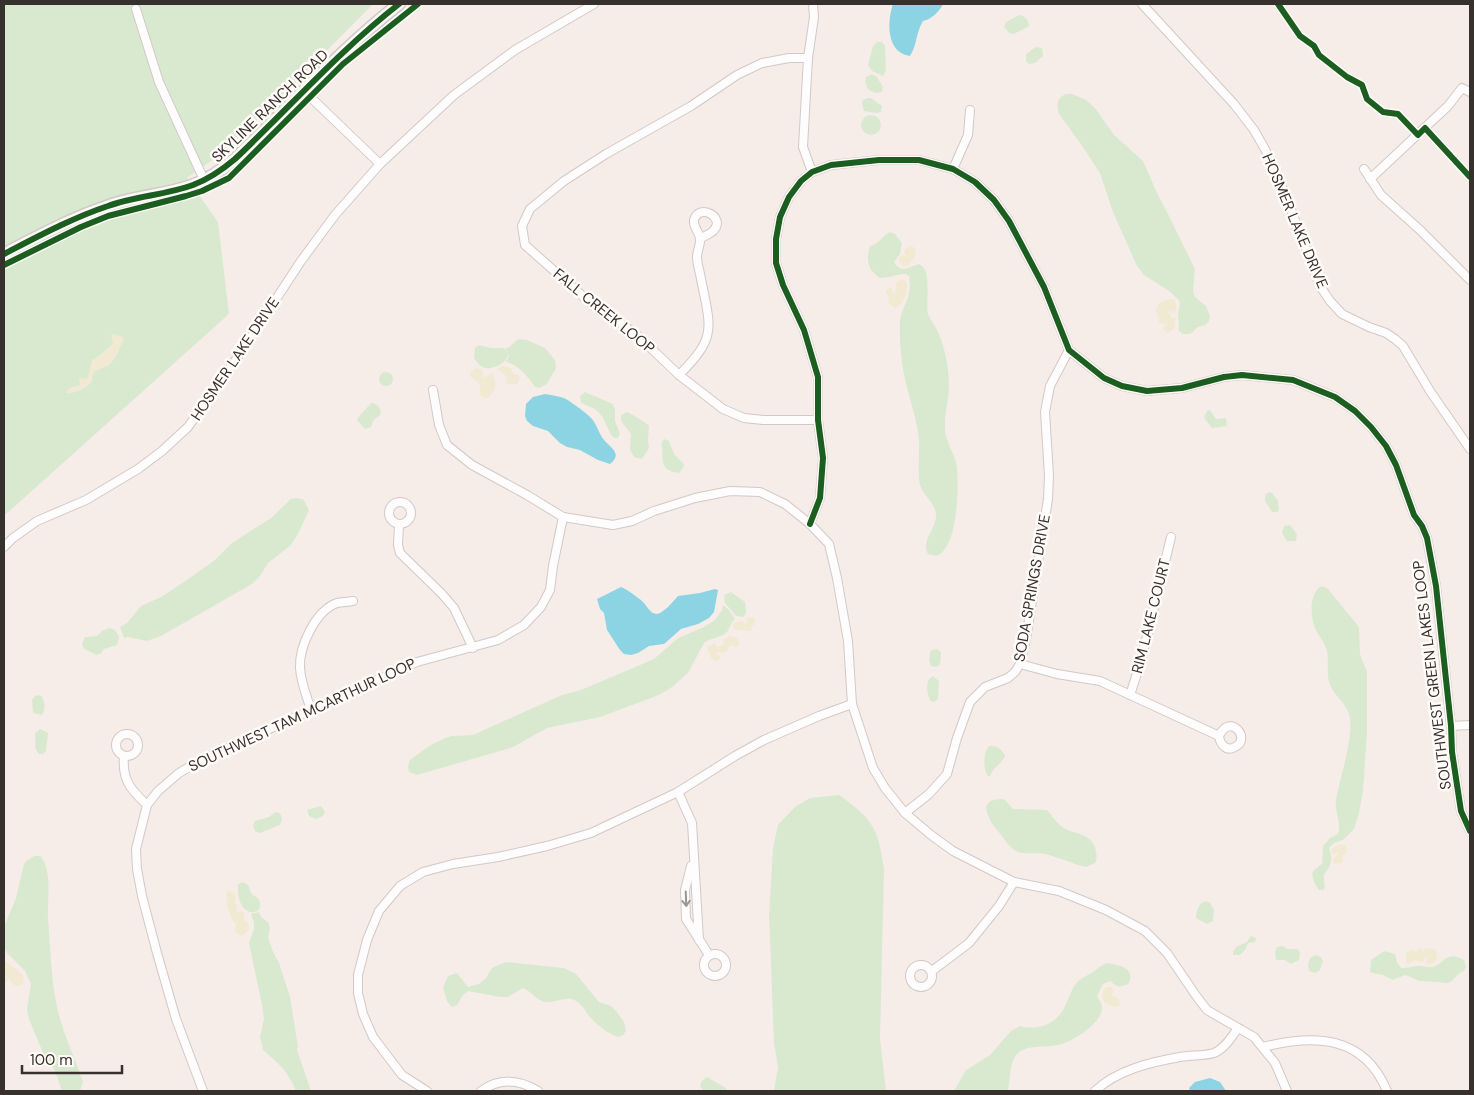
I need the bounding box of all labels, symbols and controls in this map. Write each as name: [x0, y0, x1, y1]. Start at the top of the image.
street label: SKYLINE RANCH ROAD: [207, 45, 333, 167]
street label: HOSMER LAKE DRIVE: [1257, 150, 1333, 292]
street label: FALL CREEK LOOP: [549, 264, 659, 358]
street label: HOSMER LAKE DRIVE: [186, 293, 284, 425]
street label: SODA SPRINGS DRIVE: [1009, 513, 1055, 663]
street label: RIM LAKE COURT: [1127, 557, 1175, 675]
street label: SOUTHWEST GREEN LAKES LOOP: [1408, 559, 1456, 791]
street label: SOUTHWEST TAM MCARTHUR LOOP: [185, 653, 419, 777]
one-way arrow: [681, 891, 690, 907]
scale bar: [22, 1042, 122, 1074]
text: 100 m: [30, 1050, 73, 1070]

